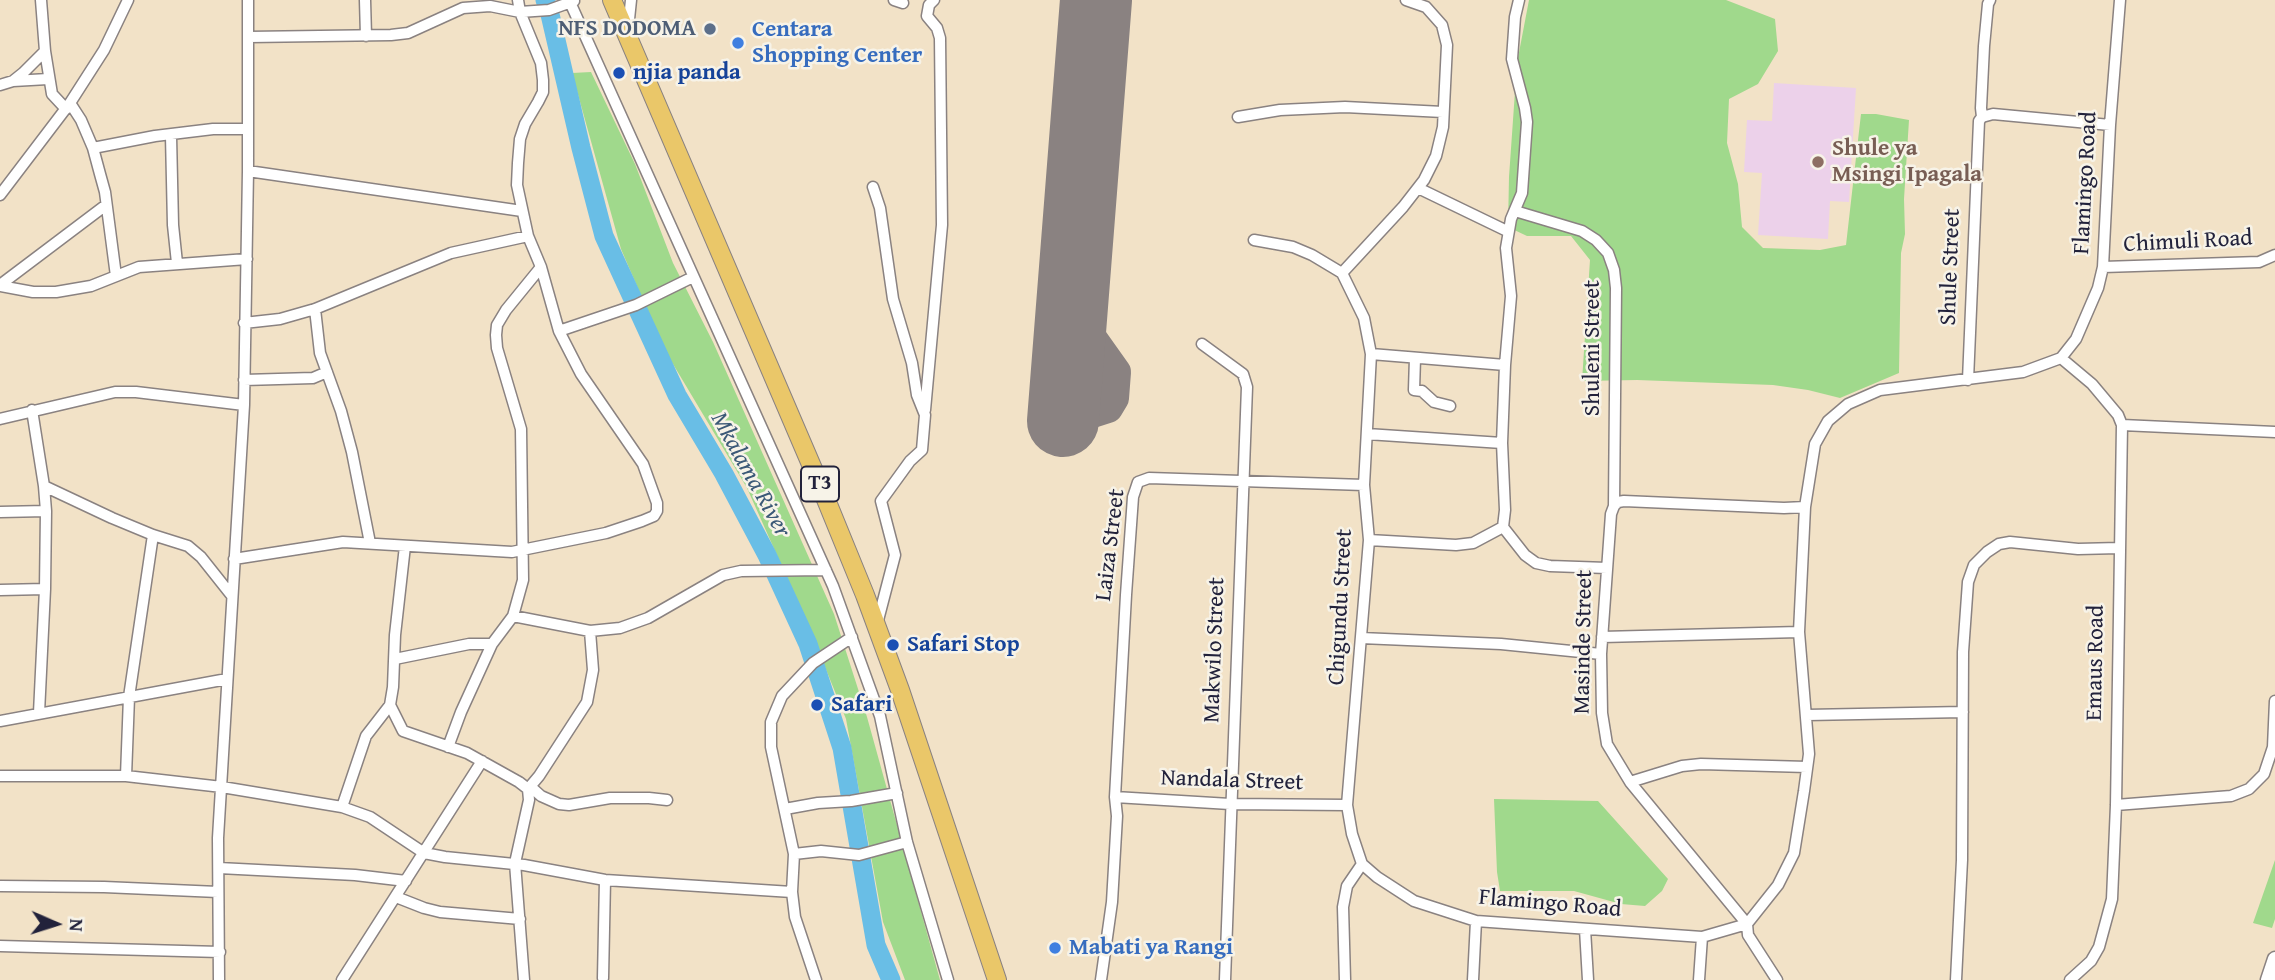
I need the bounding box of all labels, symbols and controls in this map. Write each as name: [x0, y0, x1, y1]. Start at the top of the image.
place label: NFS DODOMA: [558, 15, 696, 43]
place label: Centara Shopping Center: [752, 16, 922, 70]
marker: NFS DODOMA: [702, 21, 718, 37]
marker: Centara Shopping Center: [730, 35, 746, 51]
place label: njia panda: [633, 59, 741, 87]
marker: njia panda: [611, 65, 627, 81]
street label: Flamingo Road: [2068, 111, 2104, 255]
place label: Shule ya Msingi Ipagala: [1832, 135, 1982, 189]
marker: Shule ya Msingi Ipagala: [1810, 154, 1826, 170]
street label: Shule Street: [1935, 208, 1967, 326]
street label: Chimuli Road: [2123, 225, 2253, 259]
street label: Shuleni Street: [1579, 280, 1607, 416]
water label: Mkalama River: [704, 407, 796, 543]
road number: T3: [801, 466, 839, 502]
street label: Laiza Street: [1090, 487, 1132, 603]
street label: Chigundu Street: [1323, 528, 1359, 686]
street label: Masinde Street: [1569, 569, 1599, 715]
street label: Makwilo Street: [1199, 577, 1231, 723]
street label: Emaus Road: [2081, 605, 2111, 721]
place label: Safari Stop: [907, 631, 1020, 659]
marker: Safari Stop: [885, 637, 901, 653]
place label: Safari: [831, 691, 892, 719]
marker: Safari: [809, 697, 825, 713]
street label: Nandala Street: [1160, 765, 1304, 797]
street label: Flamingo Road: [1478, 884, 1622, 924]
north arrow: [21, 889, 91, 959]
text: N: [63, 918, 91, 932]
place label: Mabati ya Rangi: [1069, 934, 1233, 962]
marker: Mabati ya Rangi: [1047, 940, 1063, 956]

